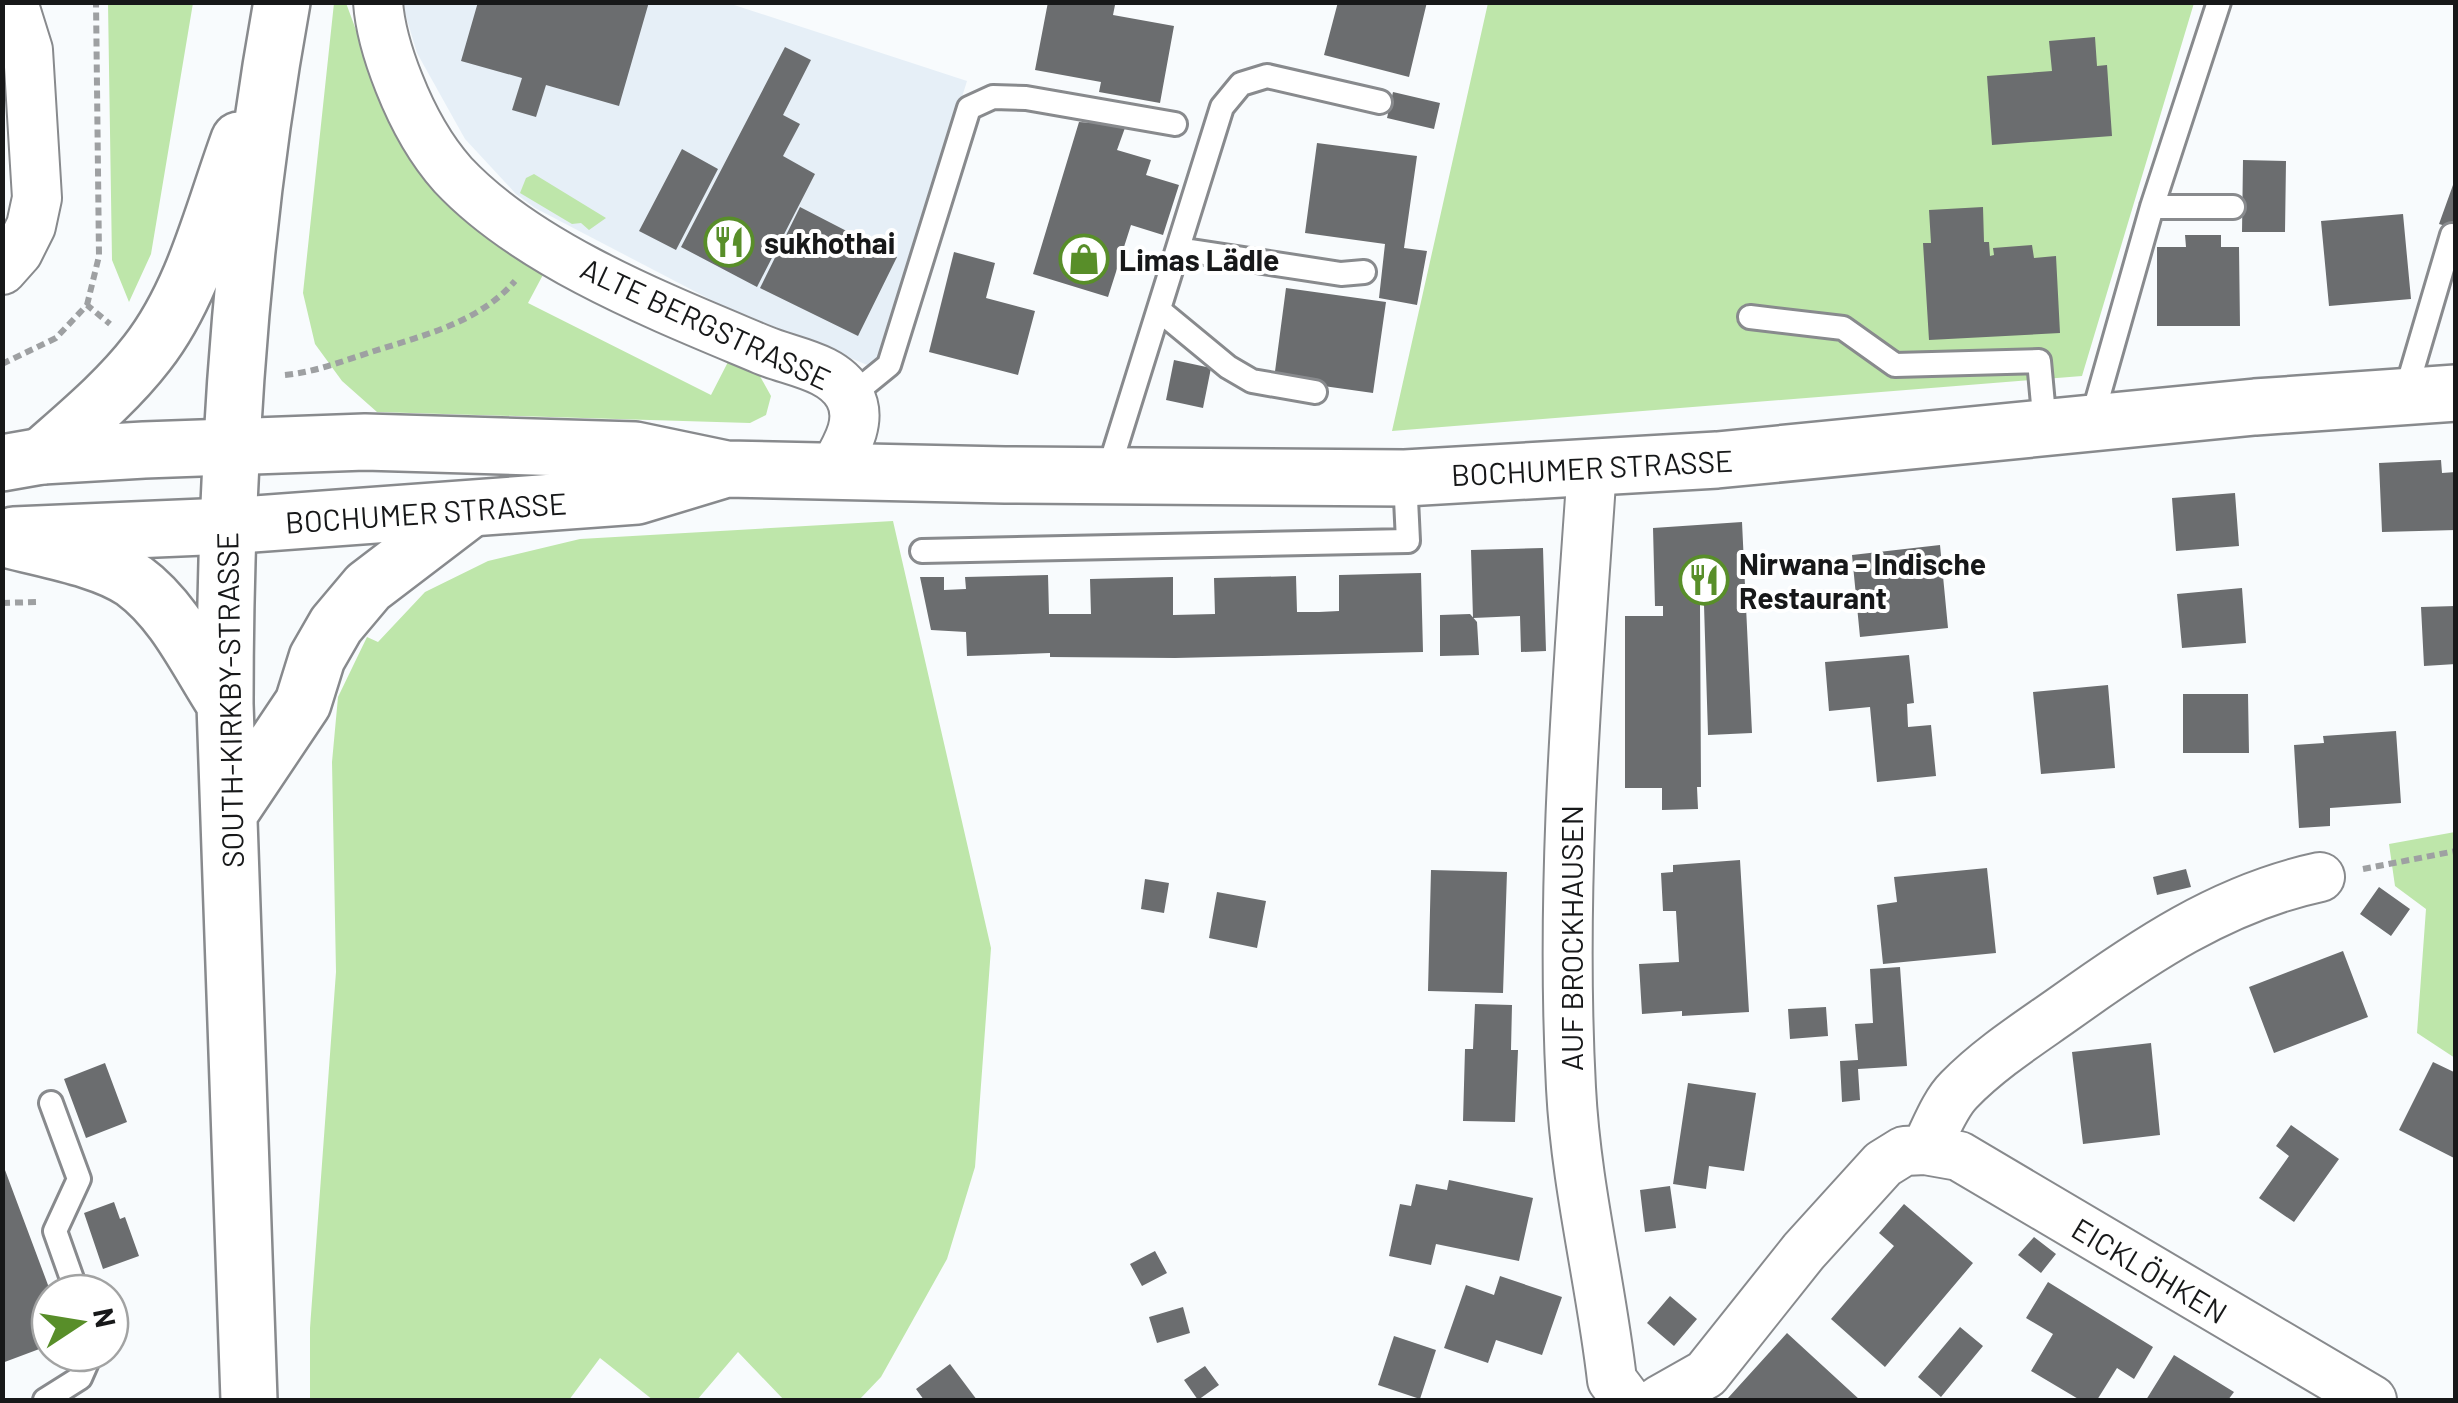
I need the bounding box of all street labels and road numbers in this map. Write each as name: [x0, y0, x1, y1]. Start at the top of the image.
street label: ALTE BERGSTRASSE: [575, 249, 837, 397]
street label: BOCHUMER STRASSE: [1450, 442, 1734, 492]
street label: BOCHUMER STRASSE: [284, 484, 568, 540]
street label: SOUTH-KIRKBY-STRASSE: [208, 532, 250, 868]
street label: AUF BROCKHAUSEN: [1553, 805, 1589, 1071]
street label: EICKLÖHKEN: [2066, 1210, 2234, 1330]

